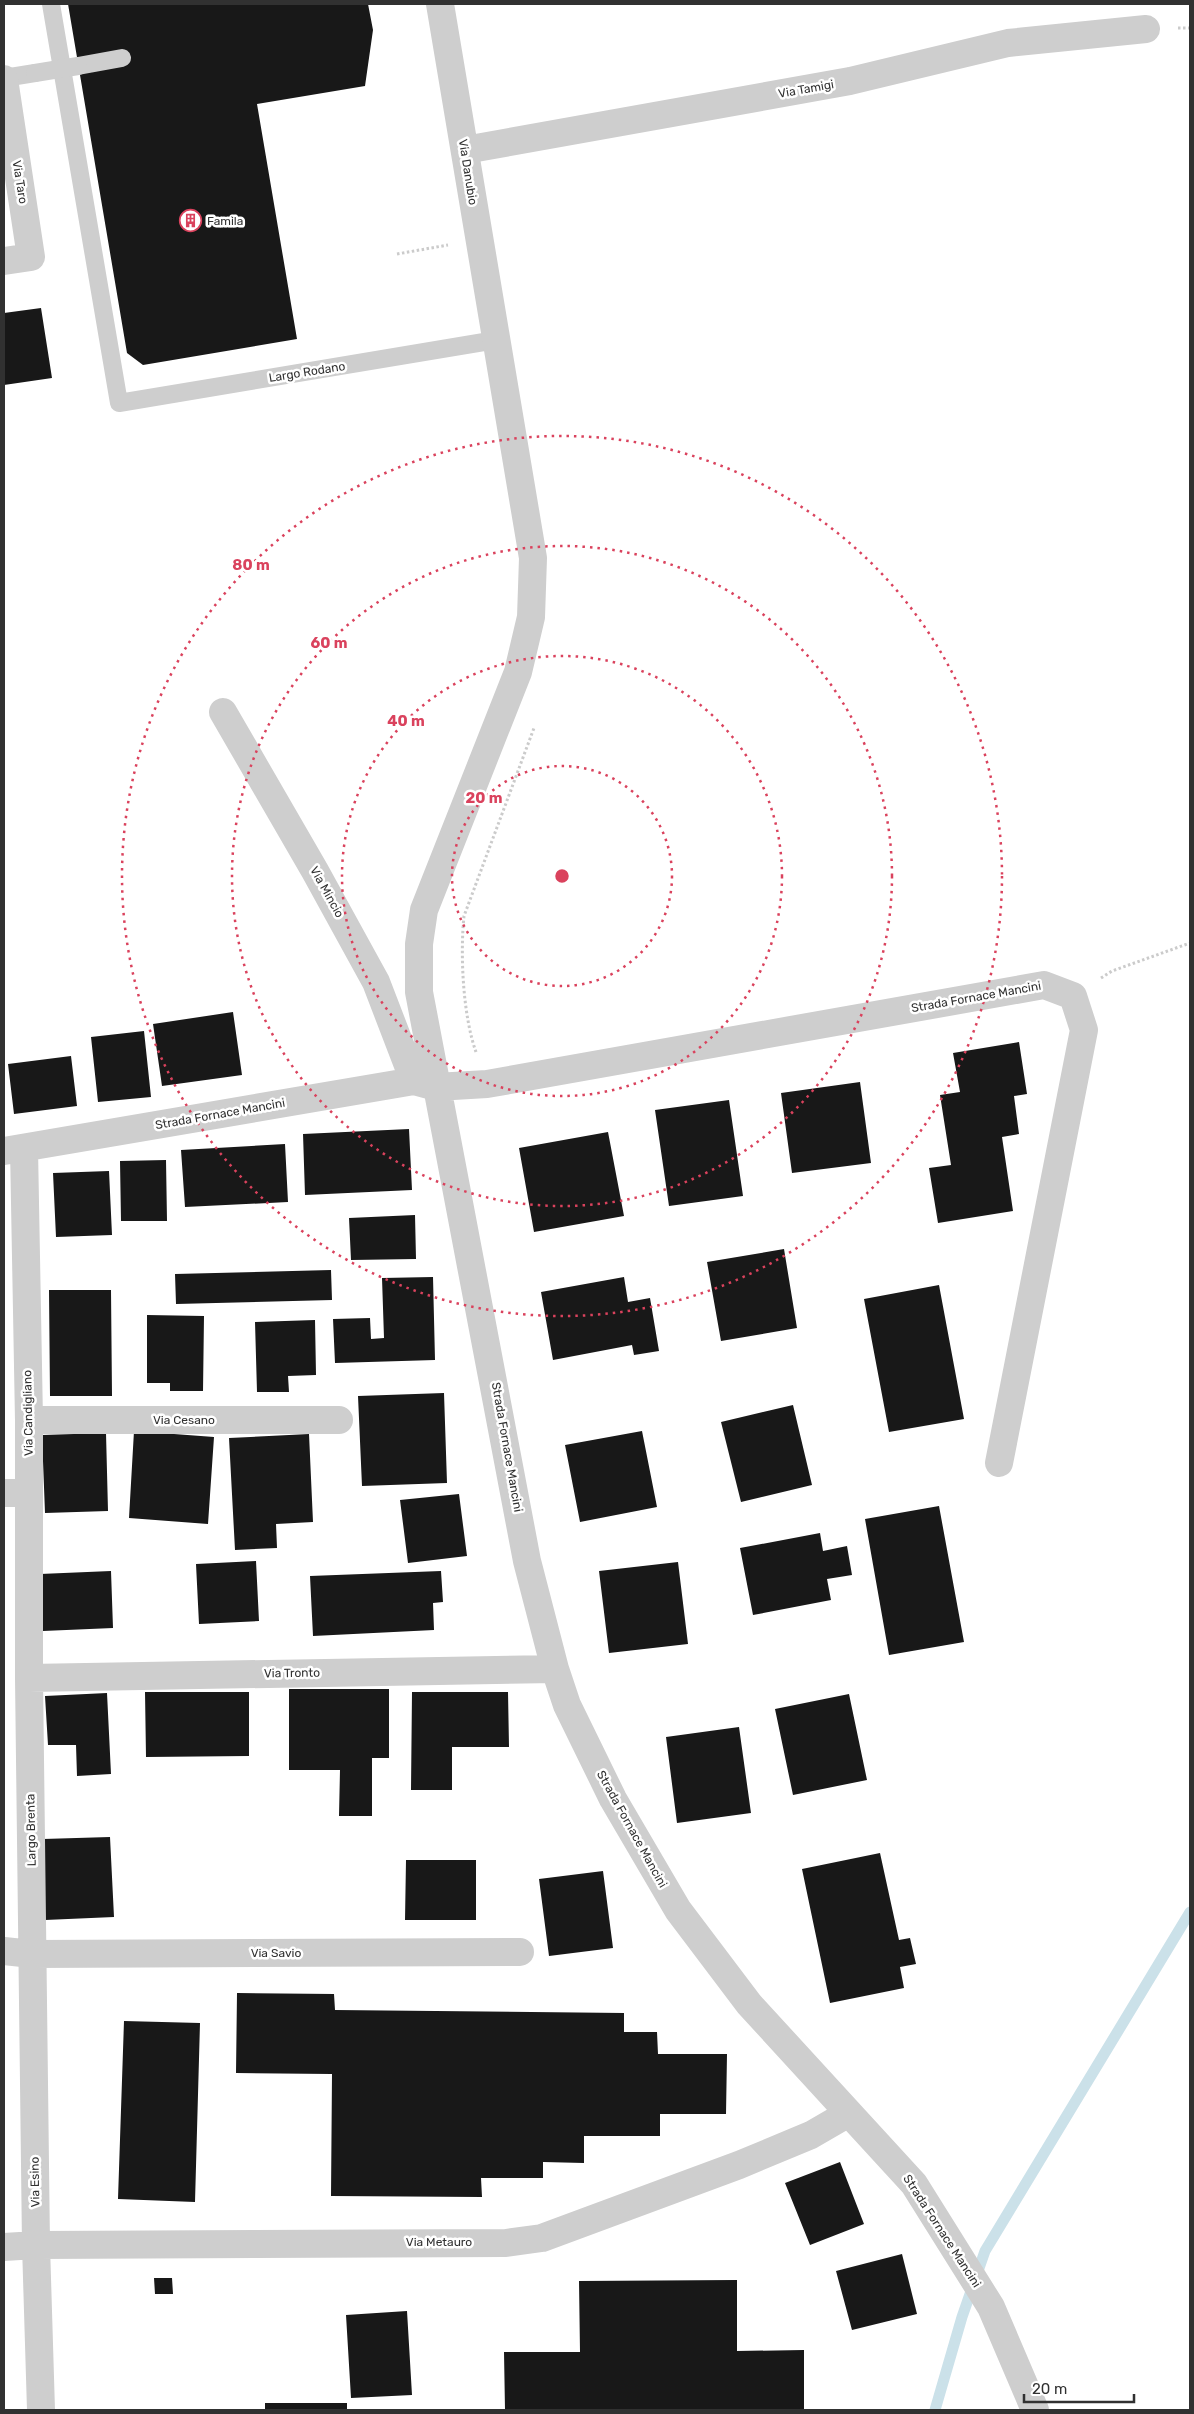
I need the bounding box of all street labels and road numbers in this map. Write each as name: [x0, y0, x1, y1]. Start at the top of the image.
street label: Via Tamigi: [777, 77, 835, 101]
street label: Via Danubio: [456, 138, 480, 206]
street label: Via Taro: [10, 159, 30, 205]
street label: Largo Rodano: [268, 359, 346, 385]
street label: Via Mincio: [307, 864, 347, 920]
street label: Strada Fornace Mancini: [910, 979, 1042, 1015]
street label: Strada Fornace Mancini: [154, 1096, 286, 1132]
street label: Via Candigliano: [20, 1370, 36, 1456]
street label: Strada Fornace Mancini: [489, 1381, 525, 1513]
street label: Via Cesano: [153, 1413, 215, 1427]
street label: Via Tronto: [264, 1666, 320, 1680]
street label: Strada Fornace Mancini: [594, 1768, 670, 1890]
street label: Largo Brenta: [23, 1794, 39, 1866]
street label: Via Savio: [251, 1946, 301, 1960]
street label: Via Esino: [28, 2156, 42, 2207]
street label: Strada Fornace Mancini: [900, 2172, 984, 2290]
street label: Via Metauro: [406, 2235, 472, 2249]

